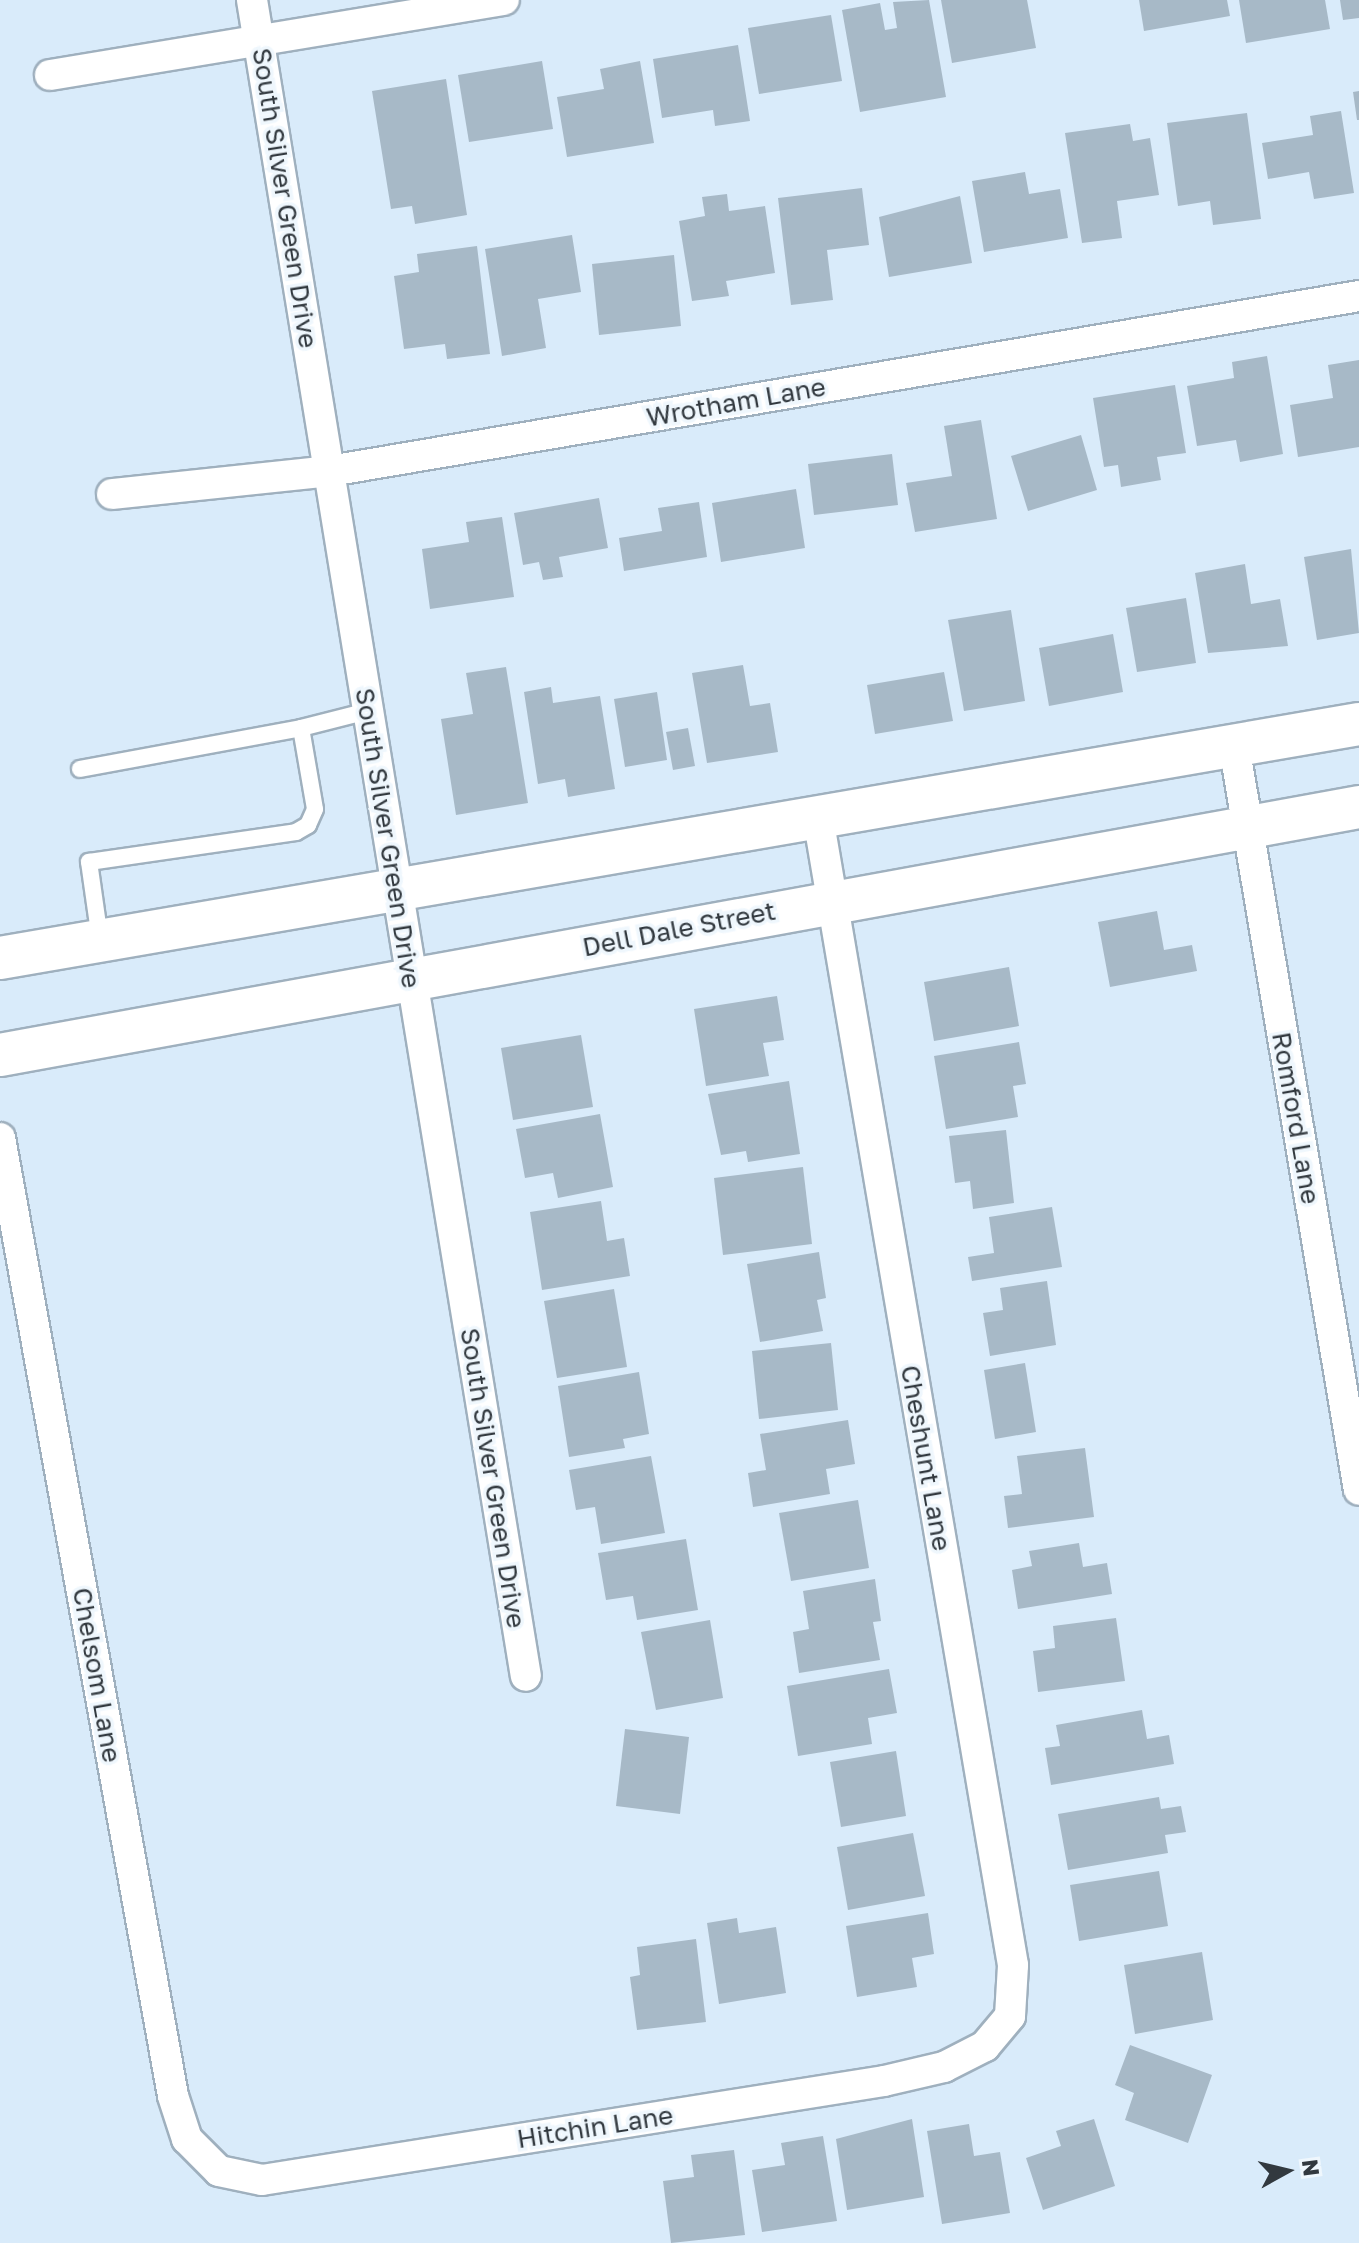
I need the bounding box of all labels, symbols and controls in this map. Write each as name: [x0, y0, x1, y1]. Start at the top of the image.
street label: South Silver Green Drive: [246, 46, 324, 350]
street label: Wrotham Lane: [644, 371, 828, 433]
street label: South Silver Green Drive: [349, 686, 427, 990]
street label: Dell Dale Street: [580, 895, 778, 963]
street label: Romford Lane: [1266, 1030, 1326, 1206]
street label: South Silver Green Drive: [454, 1326, 532, 1630]
street label: Cheshunt Lane: [894, 1363, 958, 1553]
street label: Chelsom Lane: [66, 1585, 128, 1765]
street label: Hitchin Lane: [515, 2099, 675, 2155]
north arrow: [1247, 2131, 1327, 2211]
text: N: [1297, 2157, 1326, 2178]

